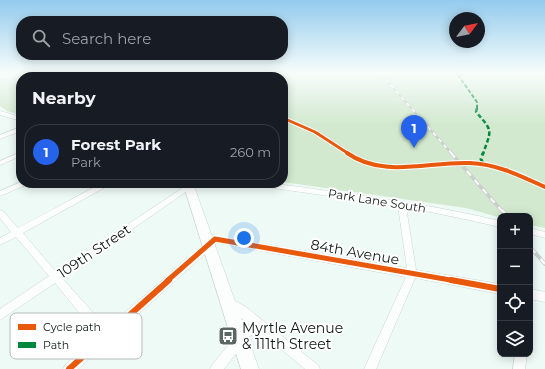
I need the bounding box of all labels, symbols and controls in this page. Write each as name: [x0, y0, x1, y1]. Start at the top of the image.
north arrow: [449, 12, 485, 48]
search box: [16, 16, 288, 60]
icon: search: [30, 27, 52, 49]
text: Search here: [62, 29, 151, 48]
text: Nearby: [32, 88, 96, 108]
pin: 1: [401, 115, 427, 148]
text: Forest Park: [71, 135, 161, 154]
text: 1: [43, 144, 49, 160]
text: 260 m: [230, 144, 271, 160]
text: Park: [71, 154, 101, 170]
street label: Park Lane South: [327, 185, 427, 216]
map controls: [497, 213, 533, 357]
button: +: [497, 213, 533, 249]
street label: 109th Street: [54, 220, 134, 282]
your location: [234, 228, 254, 248]
street label: 84th Avenue: [309, 235, 401, 269]
button: −: [497, 249, 533, 285]
button: locate: [497, 285, 533, 321]
legend: [10, 313, 142, 359]
place label: Myrtle Avenue & 111th Street: [242, 319, 343, 353]
text: Cycle path: [43, 320, 101, 334]
button: layers: [497, 321, 533, 357]
bus stop icon: Myrtle Avenue & 111th Street: [217, 325, 239, 347]
text: Path: [43, 338, 69, 352]

